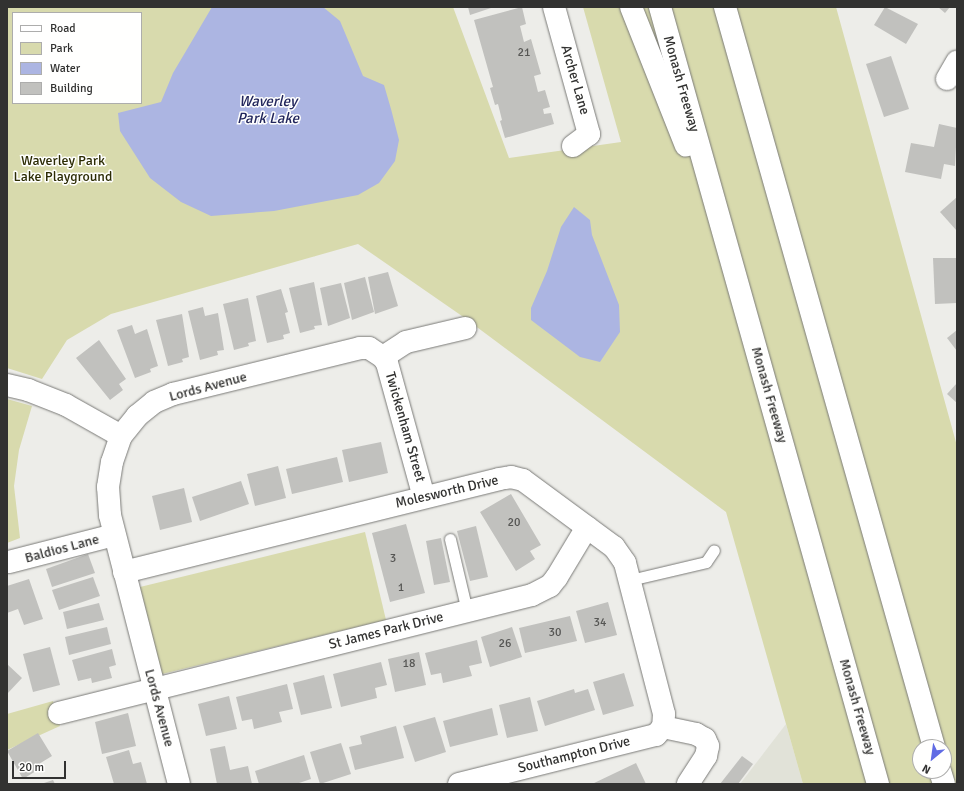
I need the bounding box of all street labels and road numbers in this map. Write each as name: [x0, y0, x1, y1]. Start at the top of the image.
street label: Monash Freeway: [659, 34, 703, 134]
street label: Archer Lane: [557, 43, 593, 117]
street label: Monash Freeway: [747, 345, 791, 445]
street label: Lords Avenue: [167, 369, 249, 405]
street label: Twickenham Street: [381, 370, 429, 484]
street label: Molesworth Drive: [394, 472, 500, 512]
street label: Baldios Lane: [23, 531, 101, 567]
street label: St James Park Drive: [327, 609, 445, 653]
street label: Monash Freeway: [835, 657, 879, 757]
street label: Lords Avenue: [141, 667, 177, 749]
street label: Southampton Drive: [516, 733, 632, 777]

